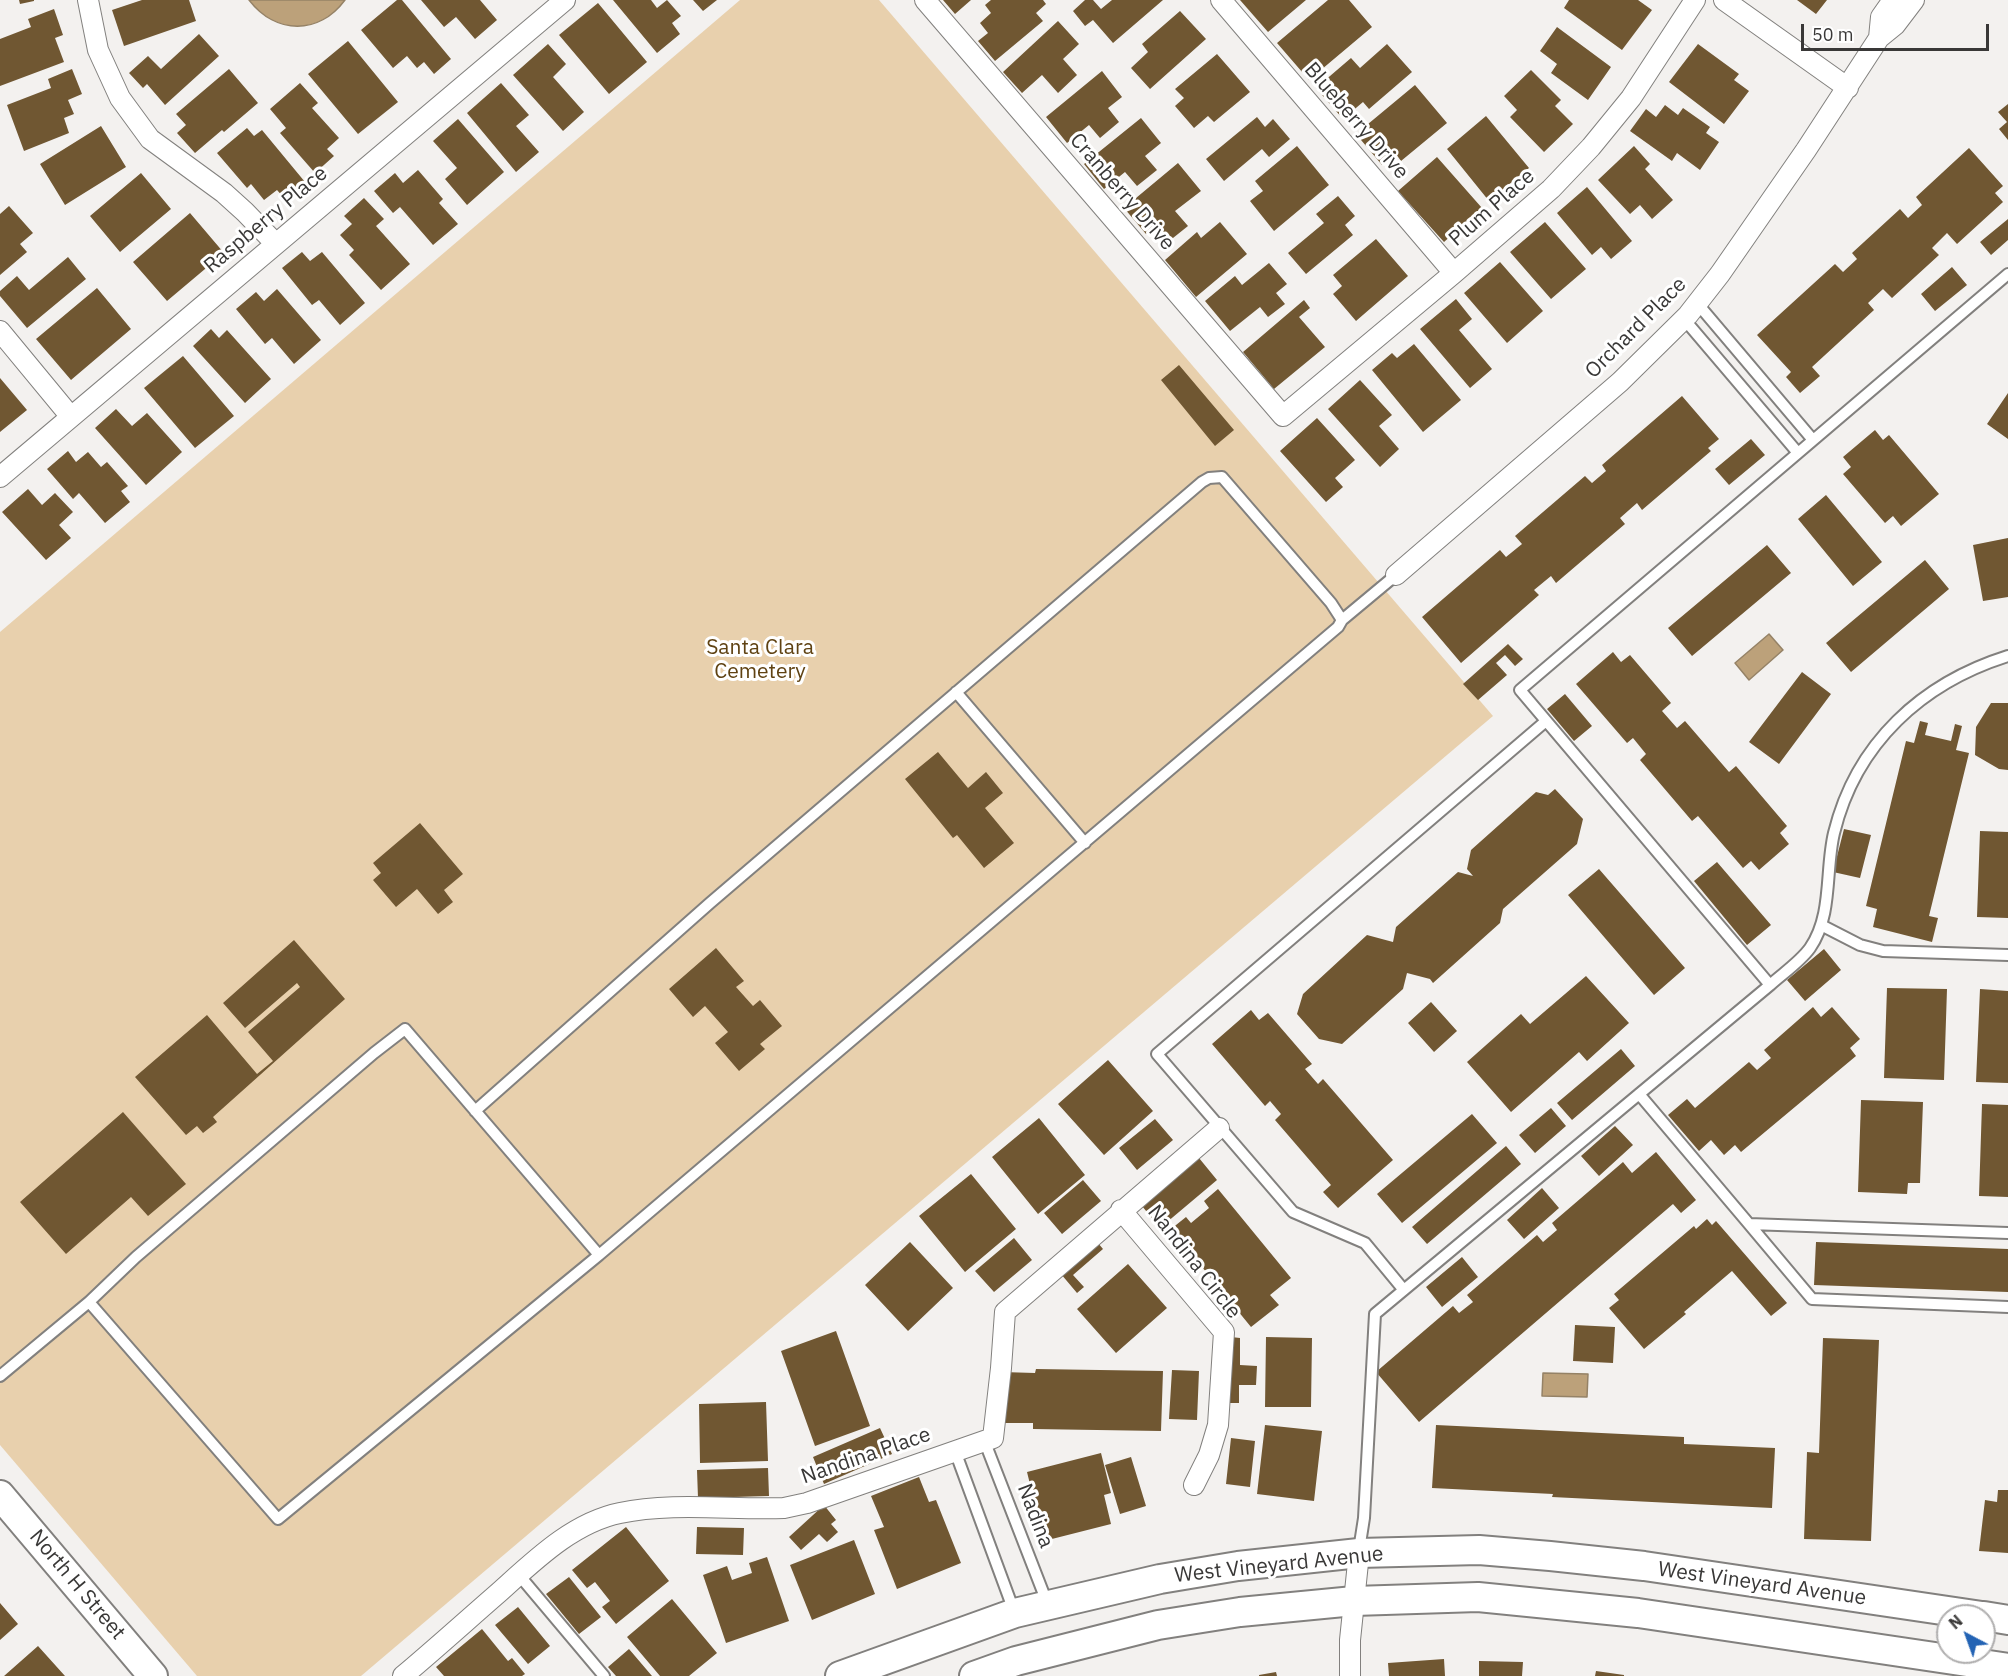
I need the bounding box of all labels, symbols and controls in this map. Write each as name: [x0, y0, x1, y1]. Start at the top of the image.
scale bar: [1804, 12, 1992, 50]
text: 50 m: [1812, 23, 1854, 46]
street label: Blueberry Drive: [1298, 57, 1414, 185]
street label: Cranberry Drive: [1064, 128, 1180, 256]
street label: Raspberry Place: [199, 161, 333, 279]
street label: Plum Place: [1444, 164, 1540, 252]
street label: Orchard Place: [1580, 272, 1692, 384]
park label: Santa Clara Cemetery: [706, 635, 814, 685]
street label: Nandina Circle: [1142, 1200, 1246, 1324]
street label: Nandina Place: [798, 1422, 934, 1490]
street label: Nadina: [1011, 1480, 1059, 1552]
street label: North H Street: [24, 1525, 130, 1645]
street label: West Vineyard Avenue: [1173, 1541, 1385, 1589]
street label: West Vineyard Avenue: [1656, 1557, 1868, 1611]
north arrow: [1936, 1604, 1996, 1664]
text: N: [1945, 1611, 1966, 1633]

